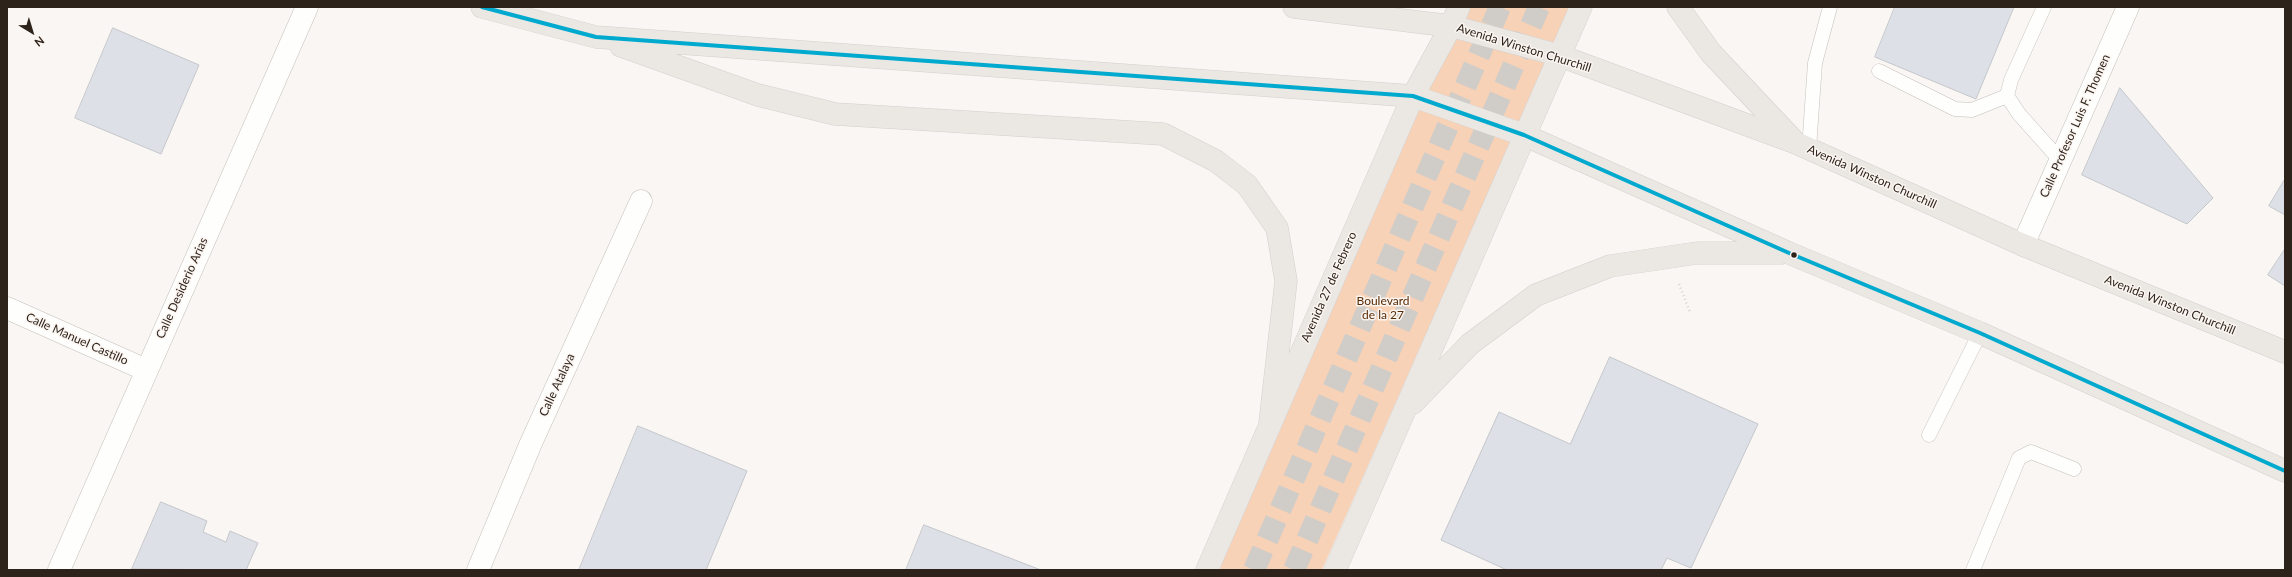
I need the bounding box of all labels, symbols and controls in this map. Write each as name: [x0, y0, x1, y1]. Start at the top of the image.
north arrow: [12, 12, 52, 52]
street label: Avenida Winston Churchill: [1455, 21, 1593, 75]
text: N: [32, 34, 47, 50]
street label: Calle Profesor Luis F. Thomen: [2037, 52, 2113, 200]
street label: Avenida Winston Churchill: [1805, 142, 1939, 212]
street label: Avenida 27 de Febrero: [1298, 230, 1360, 344]
street label: Calle Desiderio Arias: [153, 235, 211, 341]
unlabelled marker: [1789, 250, 1799, 260]
street label: Avenida Winston Churchill: [2102, 272, 2238, 338]
park label: Boulevard de la 27: [1356, 294, 1410, 322]
street label: Calle Manuel Castillo: [24, 310, 130, 368]
street label: Calle Atalaya: [536, 351, 578, 419]

